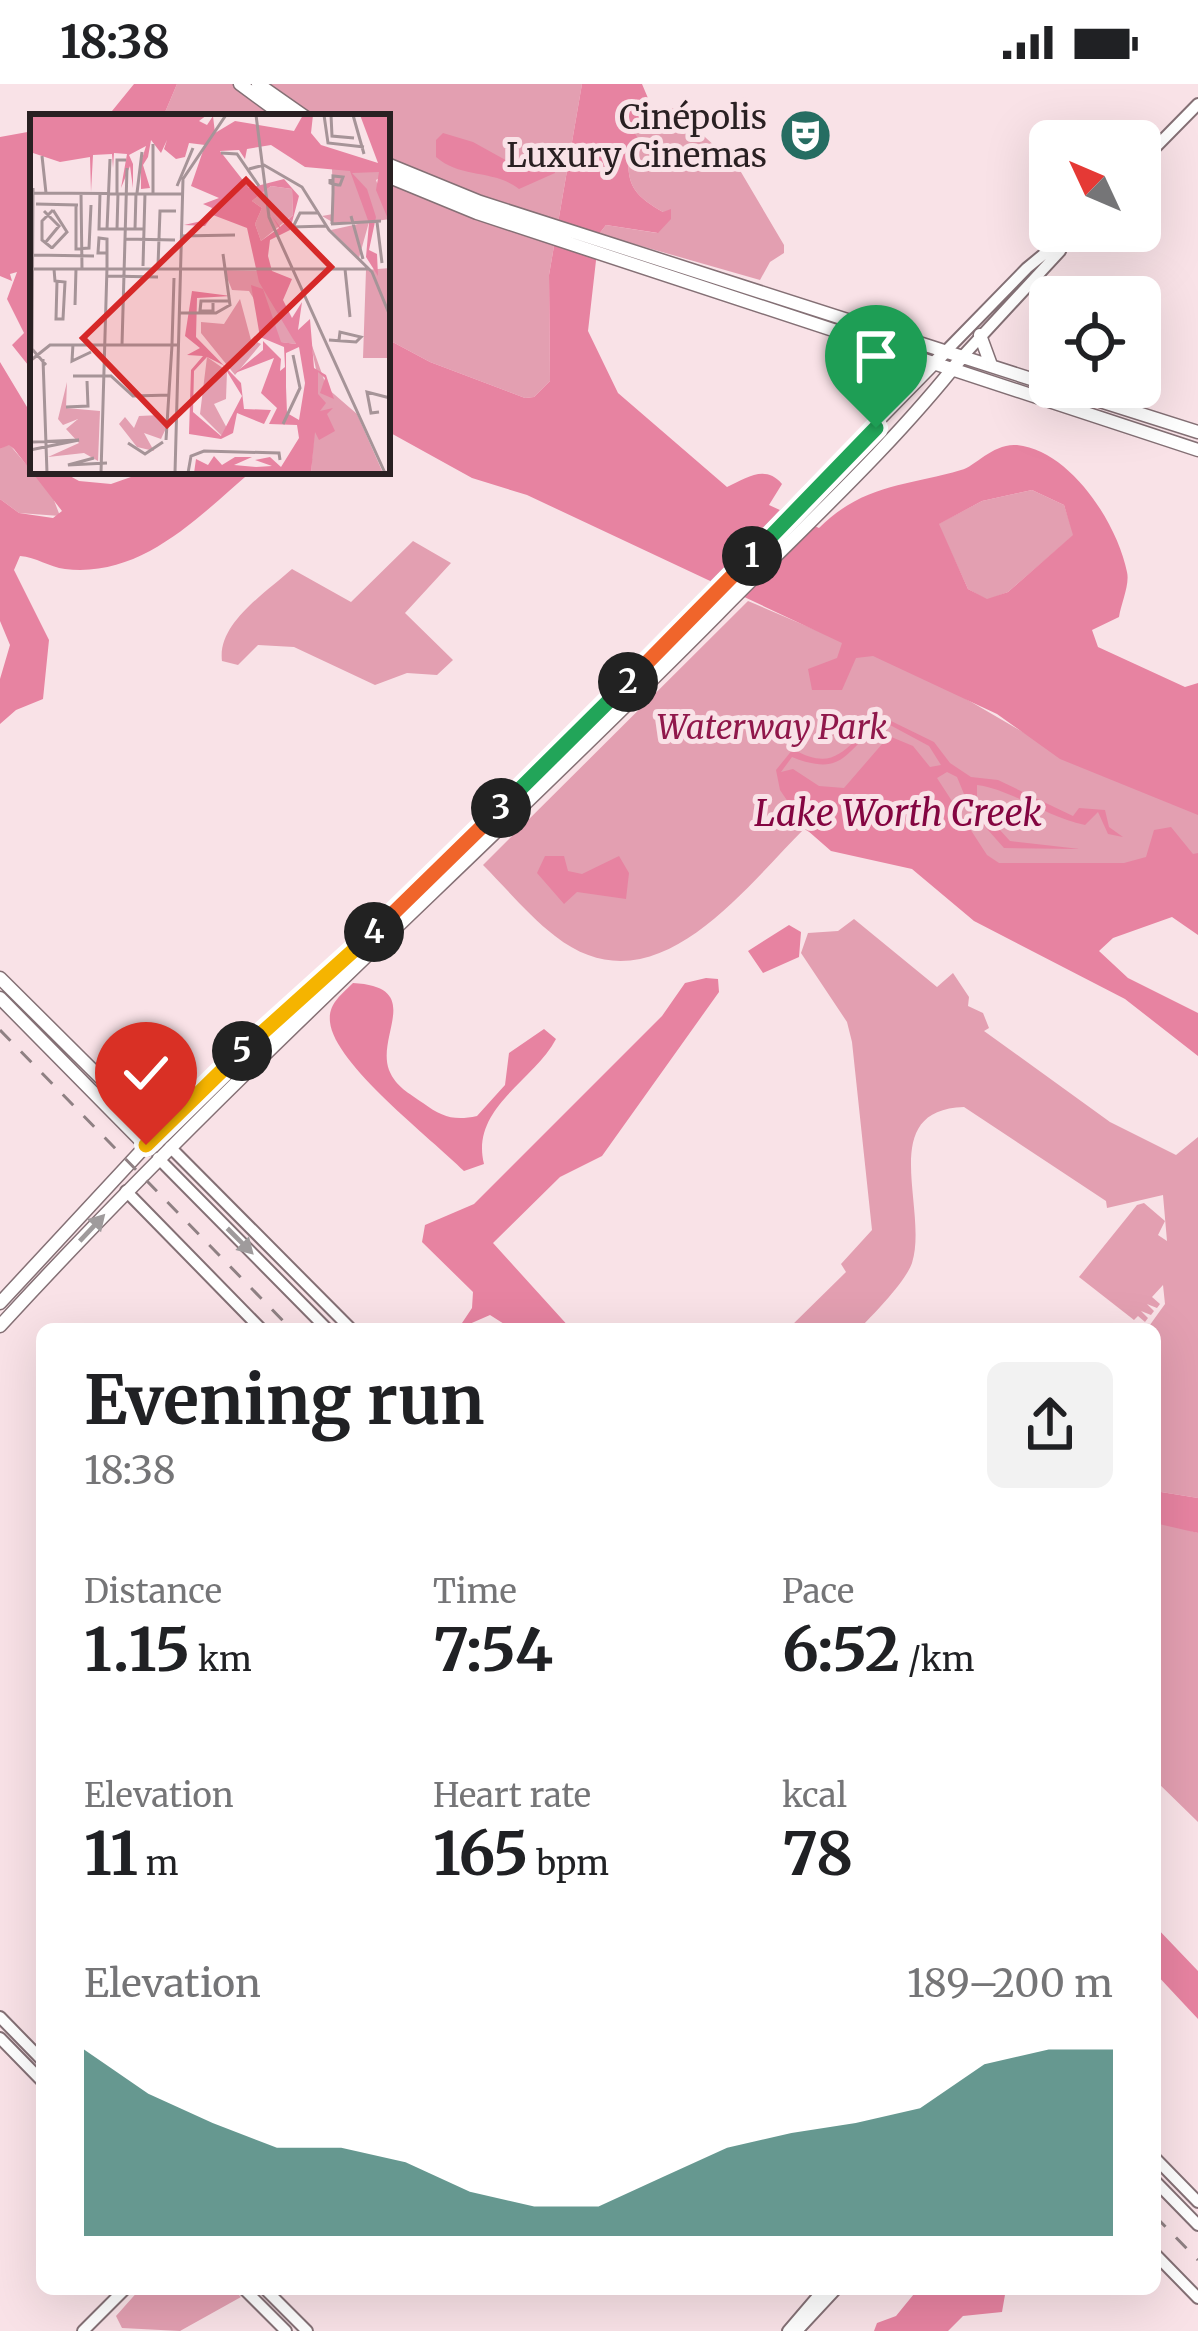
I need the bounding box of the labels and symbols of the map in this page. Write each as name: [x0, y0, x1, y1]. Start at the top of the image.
place label: Cinépolis Luxury Cinemas: [506, 97, 767, 176]
theatre icon: Cinépolis Luxury Cinemas: [778, 108, 834, 164]
inset map: [30, 114, 390, 474]
north arrow: [1029, 120, 1161, 252]
pin: [825, 305, 927, 428]
pin: 1: [722, 526, 782, 586]
pin: 2: [598, 652, 658, 712]
park label: Waterway Park: [657, 707, 887, 748]
pin: 3: [471, 778, 531, 838]
water label: Lake Worth Creek: [754, 791, 1042, 836]
pin: 4: [344, 902, 404, 962]
pin: 5: [212, 1021, 272, 1081]
pin: [95, 1022, 197, 1145]
one-way arrow: [78, 1214, 105, 1243]
one-way arrow: [226, 1227, 254, 1255]

